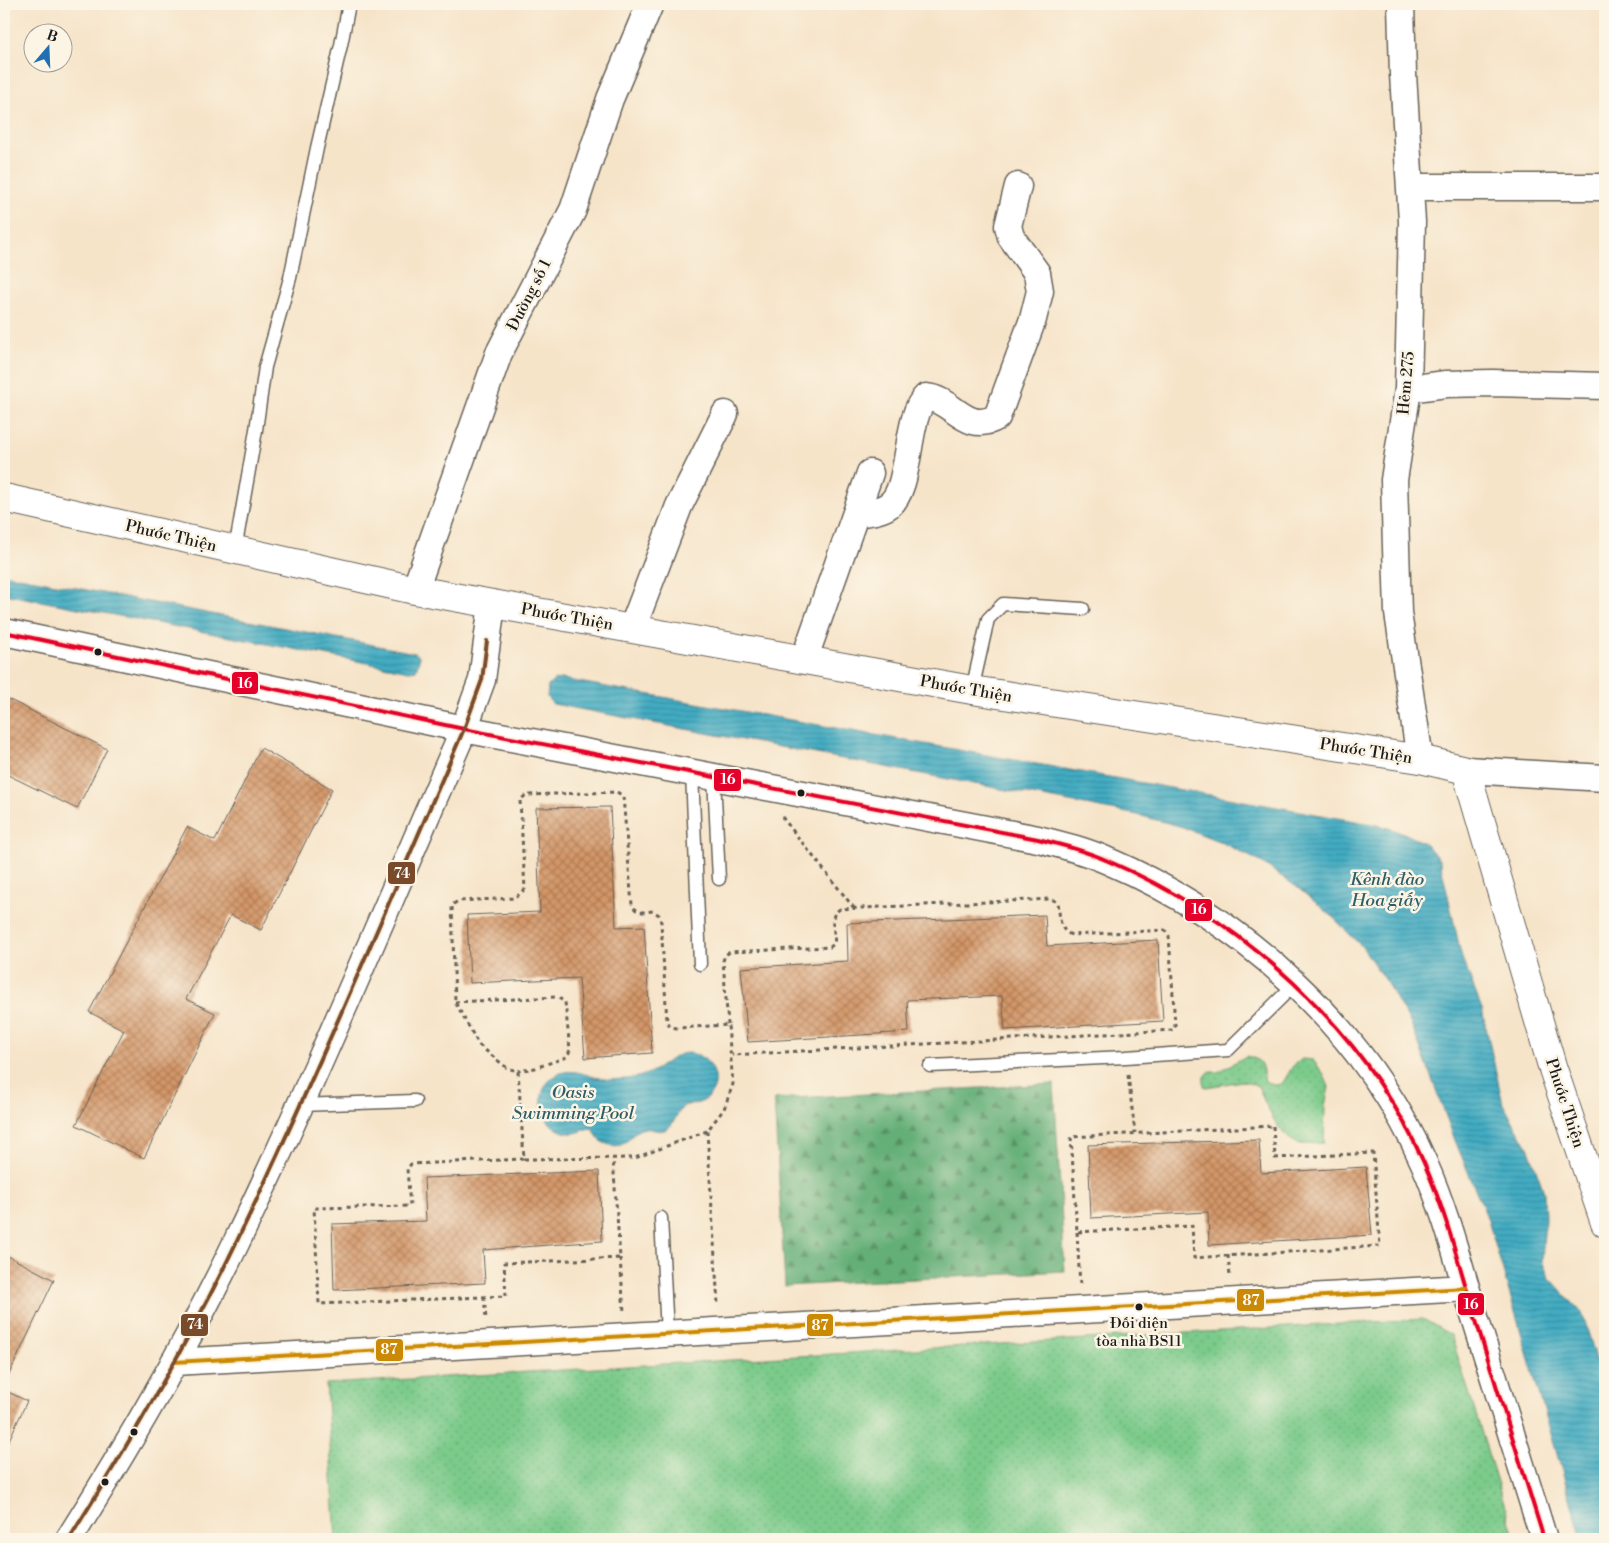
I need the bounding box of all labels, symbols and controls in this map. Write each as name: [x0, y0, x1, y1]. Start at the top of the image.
north arrow: [22, 22, 72, 72]
text: B: [44, 26, 60, 47]
street label: Đường số 1: [502, 256, 556, 334]
street label: Hẻm 275: [1393, 350, 1419, 416]
street label: Phước Thiện: [123, 516, 219, 556]
street label: Phước Thiện: [519, 599, 615, 635]
unlabelled marker: [93, 647, 103, 657]
line badge: 16: [231, 671, 259, 695]
street label: Phước Thiện: [918, 671, 1014, 707]
text: 16: [237, 675, 253, 693]
street label: Phước Thiện: [1318, 734, 1414, 768]
line badge: 16: [713, 768, 742, 792]
text: 16: [720, 771, 736, 789]
unlabelled marker: [796, 788, 806, 798]
line badge: 74: [387, 861, 416, 885]
text: 74: [394, 865, 410, 883]
water label: Kênh đào Hoa giấy: [1350, 868, 1424, 912]
line badge: 16: [1184, 898, 1213, 922]
text: 16: [1191, 901, 1207, 919]
street label: Phước Thiện: [1541, 1056, 1589, 1151]
water label: Oasis Swimming Pool: [512, 1081, 634, 1125]
line badge: 87: [1236, 1288, 1265, 1312]
text: 87: [1243, 1292, 1260, 1310]
line badge: 16: [1457, 1292, 1485, 1316]
text: 16: [1463, 1296, 1479, 1314]
marker: Đối diện tòa nhà BS11: [1134, 1302, 1144, 1312]
line badge: 74: [180, 1313, 209, 1337]
line badge: 87: [806, 1313, 834, 1337]
place label: Đối diện tòa nhà BS11: [1096, 1314, 1182, 1351]
text: 74: [187, 1316, 203, 1334]
text: 87: [812, 1317, 829, 1335]
line badge: 87: [375, 1338, 404, 1362]
text: 87: [381, 1341, 398, 1359]
unlabelled marker: [129, 1427, 139, 1437]
unlabelled marker: [100, 1477, 110, 1487]

